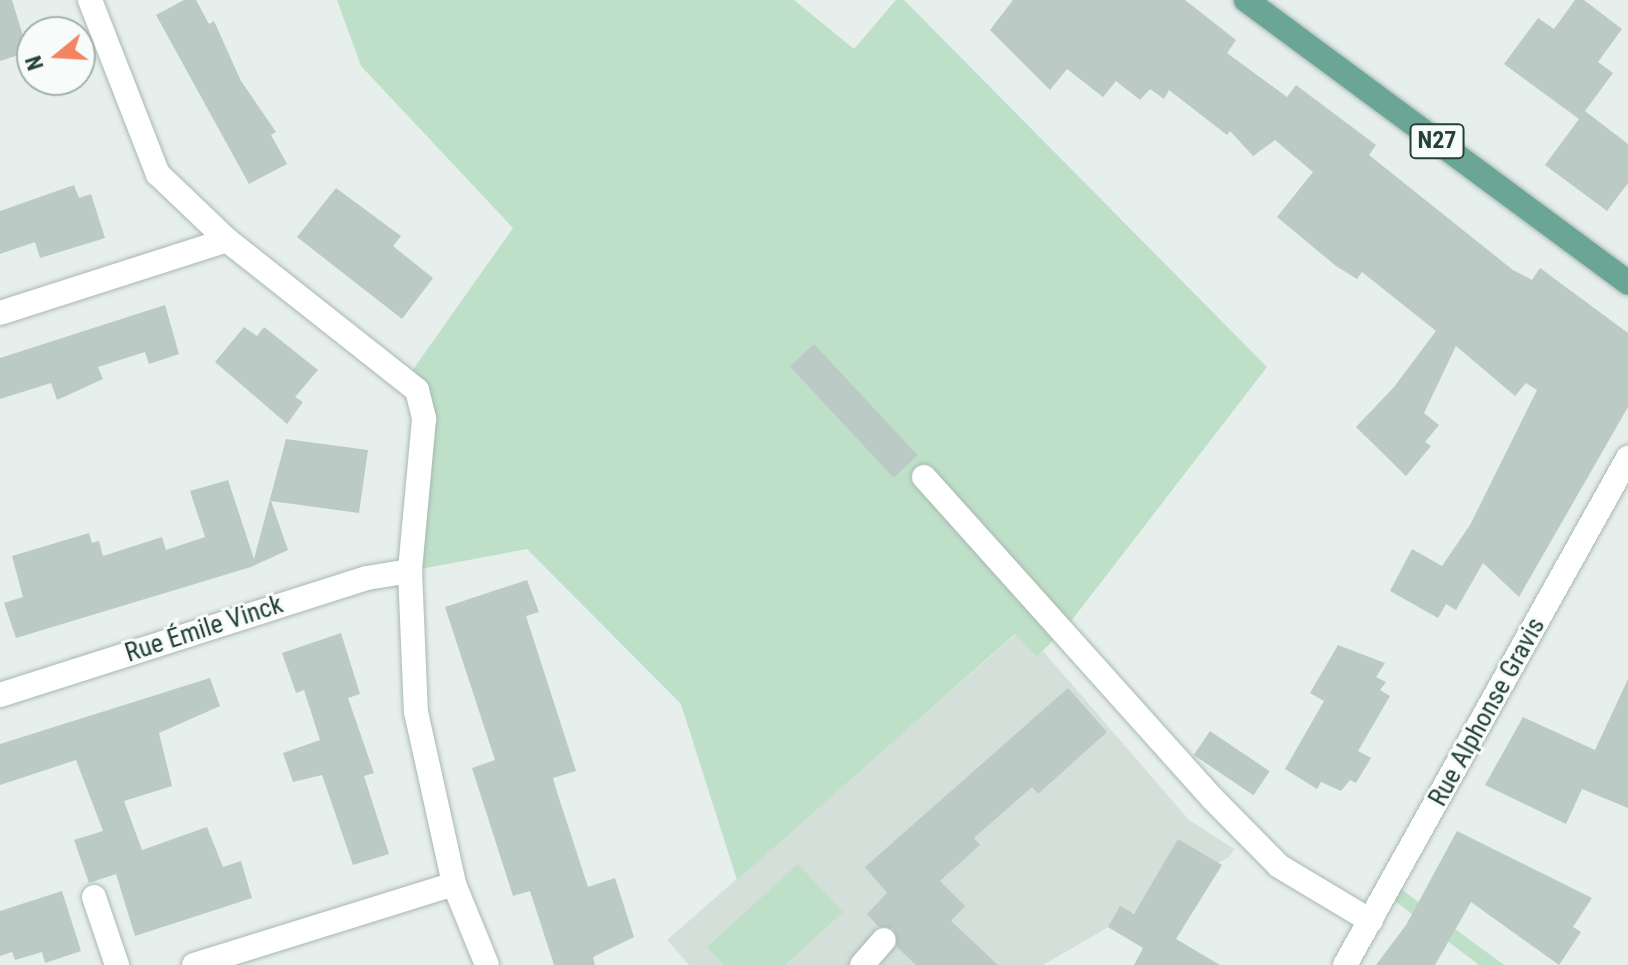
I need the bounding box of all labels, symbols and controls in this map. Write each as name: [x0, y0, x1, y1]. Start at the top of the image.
north arrow: [16, 16, 96, 96]
text: N: [21, 53, 49, 73]
road number: N27: [1409, 121, 1465, 161]
street label: Rue Émile Vinck: [121, 589, 287, 669]
street label: Rue Alphonse Gravis: [1422, 612, 1552, 812]

